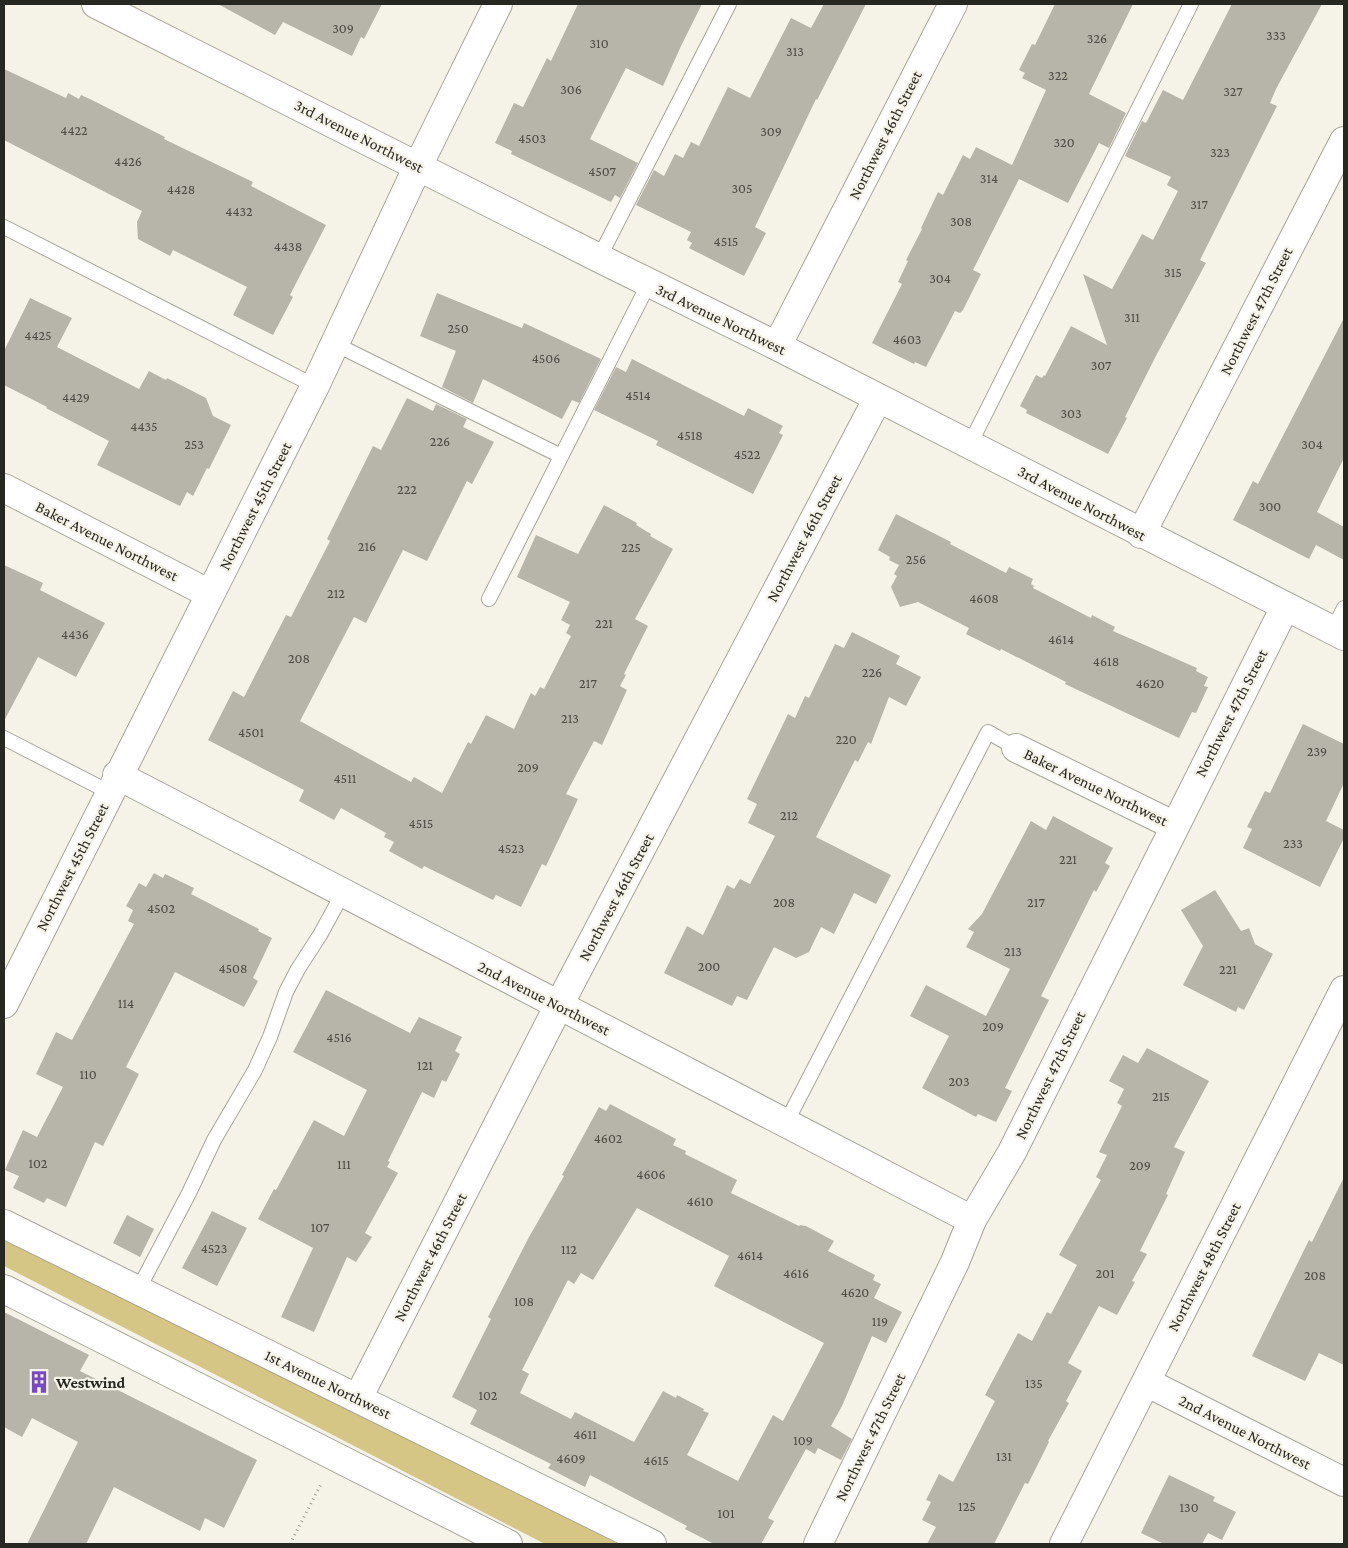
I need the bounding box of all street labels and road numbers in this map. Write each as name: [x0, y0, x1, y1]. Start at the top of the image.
street label: Northwest 46th Street: [845, 67, 925, 202]
street label: 3rd Avenue Northwest: [292, 96, 427, 176]
street label: Northwest 47th Street: [1217, 244, 1296, 377]
street label: 3rd Avenue Northwest: [653, 280, 789, 358]
street label: Northwest 45th Street: [215, 439, 295, 573]
street label: 3rd Avenue Northwest: [1015, 462, 1150, 544]
street label: Northwest 46th Street: [763, 471, 845, 605]
street label: Baker Avenue Northwest: [33, 498, 182, 585]
street label: Northwest 47th Street: [1192, 646, 1271, 779]
street label: Baker Avenue Northwest: [1021, 745, 1171, 830]
street label: Northwest 45th Street: [32, 800, 112, 934]
street label: Northwest 46th Street: [575, 830, 657, 964]
street label: 2nd Avenue Northwest: [475, 957, 613, 1039]
street label: Northwest 47th Street: [1012, 1007, 1089, 1142]
street label: Northwest 46th Street: [390, 1189, 470, 1324]
street label: Northwest 48th Street: [1164, 1199, 1244, 1334]
street label: 1st Avenue Northwest: [262, 1346, 394, 1422]
street label: Northwest 47th Street: [832, 1369, 909, 1504]
street label: 2nd Avenue Northwest: [1176, 1391, 1314, 1473]

